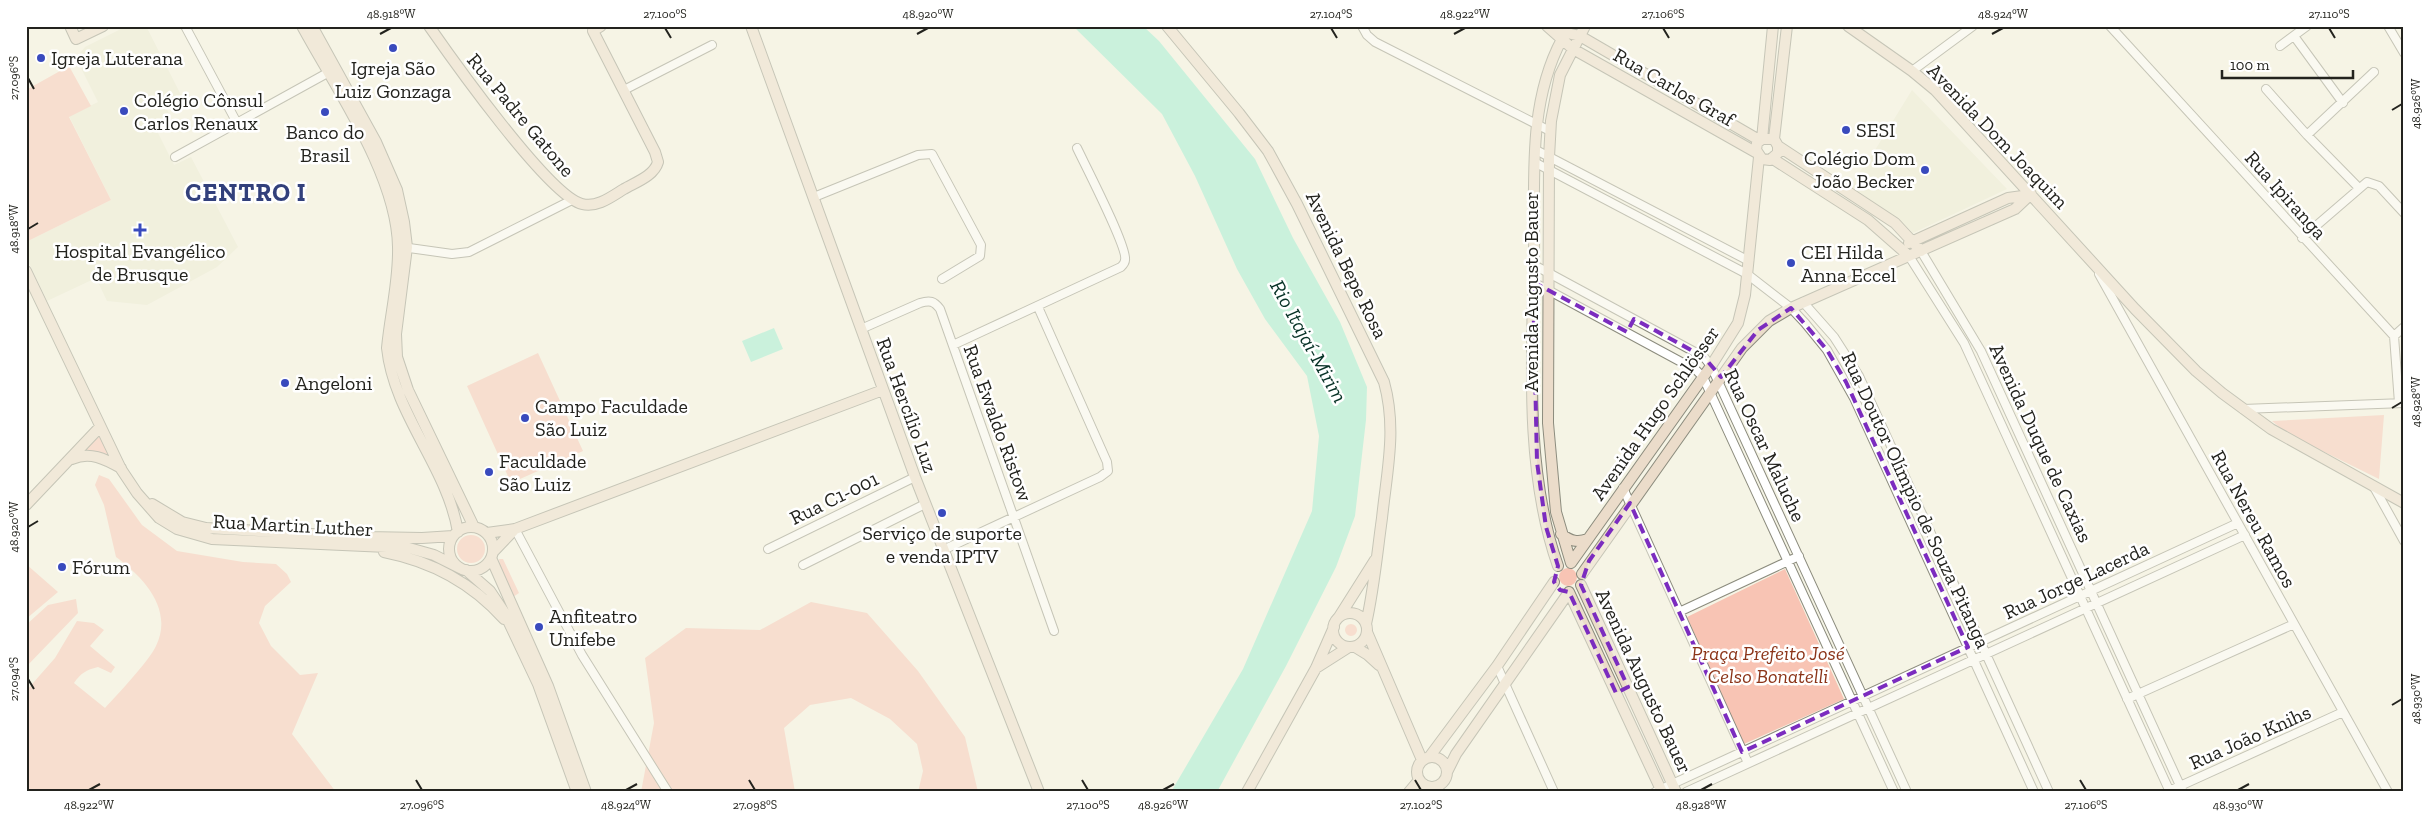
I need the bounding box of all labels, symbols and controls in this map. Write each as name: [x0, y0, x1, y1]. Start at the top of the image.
text: 48.918°W: [367, 7, 416, 21]
text: 27.100°S: [643, 7, 687, 21]
text: 48.920°W: [903, 7, 954, 21]
text: 27.104°S: [1310, 7, 1352, 21]
text: 48.922°W: [1440, 7, 1491, 21]
text: 27.106°S: [1642, 7, 1684, 21]
text: 48.924°W: [1978, 7, 2029, 21]
text: 27.110°S: [2308, 7, 2350, 21]
marker: Igreja São Luiz Gonzaga: [387, 42, 399, 54]
street label: Rua Carlos Graf: [1609, 43, 1740, 132]
place label: Igreja Luterana: [51, 46, 183, 70]
street label: Rua Padre Gatone: [462, 48, 580, 182]
scale bar: [2222, 48, 2354, 80]
marker: Igreja Luterana: [35, 52, 47, 64]
text: 27.096°S: [7, 56, 21, 100]
place label: Igreja São Luiz Gonzaga: [335, 56, 452, 103]
text: 100 m: [2230, 56, 2269, 74]
street label: Avenida Dom Joaquim: [1922, 58, 2074, 214]
text: 48.926°W: [2409, 78, 2423, 129]
place label: Colégio Cônsul Carlos Renaux: [134, 88, 263, 135]
marker: Colégio Cônsul Carlos Renaux: [118, 105, 130, 117]
marker: Banco do Brasil: [319, 106, 331, 118]
place label: SESI: [1856, 118, 1896, 142]
place label: Banco do Brasil: [286, 120, 364, 167]
marker: SESI: [1840, 124, 1852, 136]
place label: Colégio Dom João Becker: [1804, 146, 1916, 193]
street label: Rua Ipiranga: [2240, 146, 2332, 244]
marker: Colégio Dom João Becker: [1919, 164, 1931, 176]
district label: CENTRO I: [185, 177, 307, 207]
street label: Avenida Bepe Rosa: [1301, 188, 1393, 343]
street label: Avenida Augusto Bauer: [1519, 192, 1543, 392]
text: 48.918°W: [7, 204, 21, 253]
marker: Hospital Evangélico de Brusque: [133, 223, 147, 237]
place label: Hospital Evangélico de Brusque: [54, 239, 226, 286]
place label: CEI Hilda Anna Eccel: [1801, 240, 1896, 287]
marker: CEI Hilda Anna Eccel: [1785, 257, 1797, 269]
water label: Rio Itajaí-Mirim: [1265, 275, 1353, 407]
street label: Avenida Hugo Schlösser: [1586, 321, 1724, 505]
street label: Rua Hercílio Luz: [871, 334, 943, 476]
street label: Avenida Duque de Caxias: [1984, 340, 2098, 546]
street label: Rua Ewaldo Ristow: [958, 341, 1038, 505]
street label: Rua Doutor Olímpio de Souza Pitanga: [1837, 348, 1996, 652]
street label: Rua Oscar Maluche: [1719, 365, 1811, 525]
place label: Angeloni: [295, 371, 373, 395]
text: 48.928°W: [2409, 376, 2423, 427]
marker: Angeloni: [279, 377, 291, 389]
place label: Campo Faculdade São Luiz: [535, 394, 688, 441]
marker: Campo Faculdade São Luiz: [519, 412, 531, 424]
street label: Rua Nereu Ramos: [2206, 446, 2302, 592]
place label: Faculdade São Luiz: [499, 449, 586, 496]
marker: Faculdade São Luiz: [483, 466, 495, 478]
street label: Rua C1-001: [786, 466, 883, 530]
text: 48.920°W: [7, 501, 21, 552]
marker: Serviço de suporte e venda IPTV: [936, 507, 948, 519]
street label: Rua Martin Luther: [212, 509, 374, 541]
place label: Serviço de suporte e venda IPTV: [862, 521, 1022, 568]
street label: Rua Jorge Lacerda: [1999, 536, 2153, 624]
place label: Fórum: [72, 555, 131, 579]
marker: Fórum: [56, 561, 68, 573]
street label: Avenida Augusto Bauer: [1591, 585, 1697, 777]
place label: Anfiteatro Unifebe: [549, 604, 637, 651]
marker: Anfiteatro Unifebe: [533, 621, 545, 633]
park label: Praça Prefeito José Celso Bonatelli: [1691, 641, 1845, 688]
text: 27.094°S: [7, 657, 21, 701]
text: 48.930°W: [2409, 673, 2423, 724]
street label: Rua João Knihs: [2185, 699, 2315, 775]
text: 48.922°W: [64, 798, 115, 812]
text: 27.096°S: [400, 798, 444, 812]
text: 48.924°W: [601, 798, 652, 812]
text: 27.098°S: [733, 798, 777, 812]
text: 27.100°S: [1066, 798, 1110, 812]
text: 48.926°W: [1138, 798, 1189, 812]
text: 27.102°S: [1400, 798, 1442, 812]
text: 48.928°W: [1676, 798, 1727, 812]
text: 27.106°S: [2065, 798, 2107, 812]
text: 48.930°W: [2213, 798, 2264, 812]

